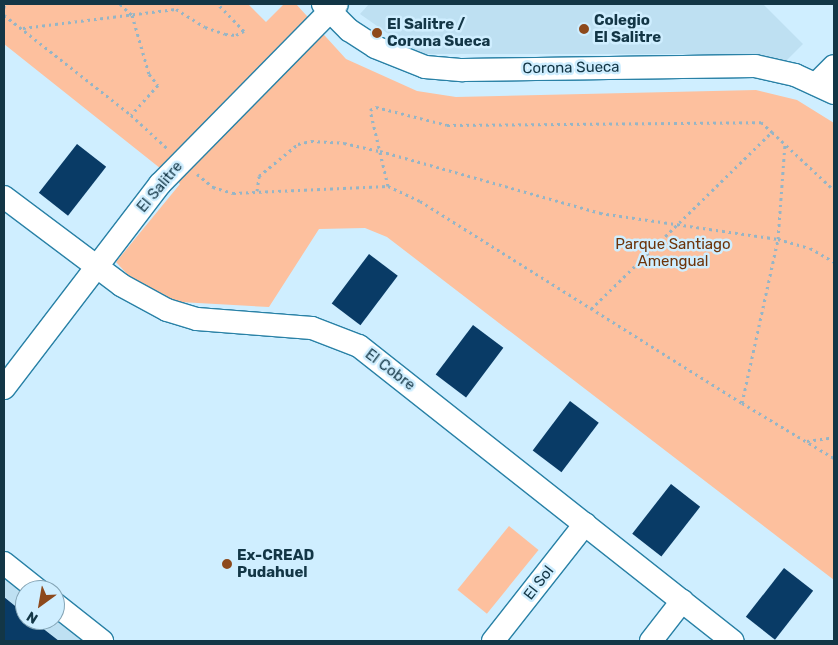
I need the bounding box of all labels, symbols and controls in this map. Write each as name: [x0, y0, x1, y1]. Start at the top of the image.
place label: Colegio El Salitre: [594, 11, 661, 46]
place label: El Salitre / Corona Sueca: [387, 15, 490, 50]
marker: Colegio El Salitre: [578, 23, 590, 35]
marker: El Salitre / Corona Sueca: [371, 27, 383, 39]
street label: Corona Sueca: [522, 58, 620, 78]
street label: El Salitre: [133, 158, 187, 216]
park label: Parque Santiago Amengual: [615, 235, 731, 270]
street label: El Cobre: [361, 345, 419, 395]
place label: Ex-CREAD Pudahuel: [237, 546, 314, 581]
marker: Ex-CREAD Pudahuel: [221, 558, 233, 570]
street label: El Sol: [520, 562, 558, 604]
north arrow: [15, 580, 65, 630]
text: N: [24, 607, 41, 627]

